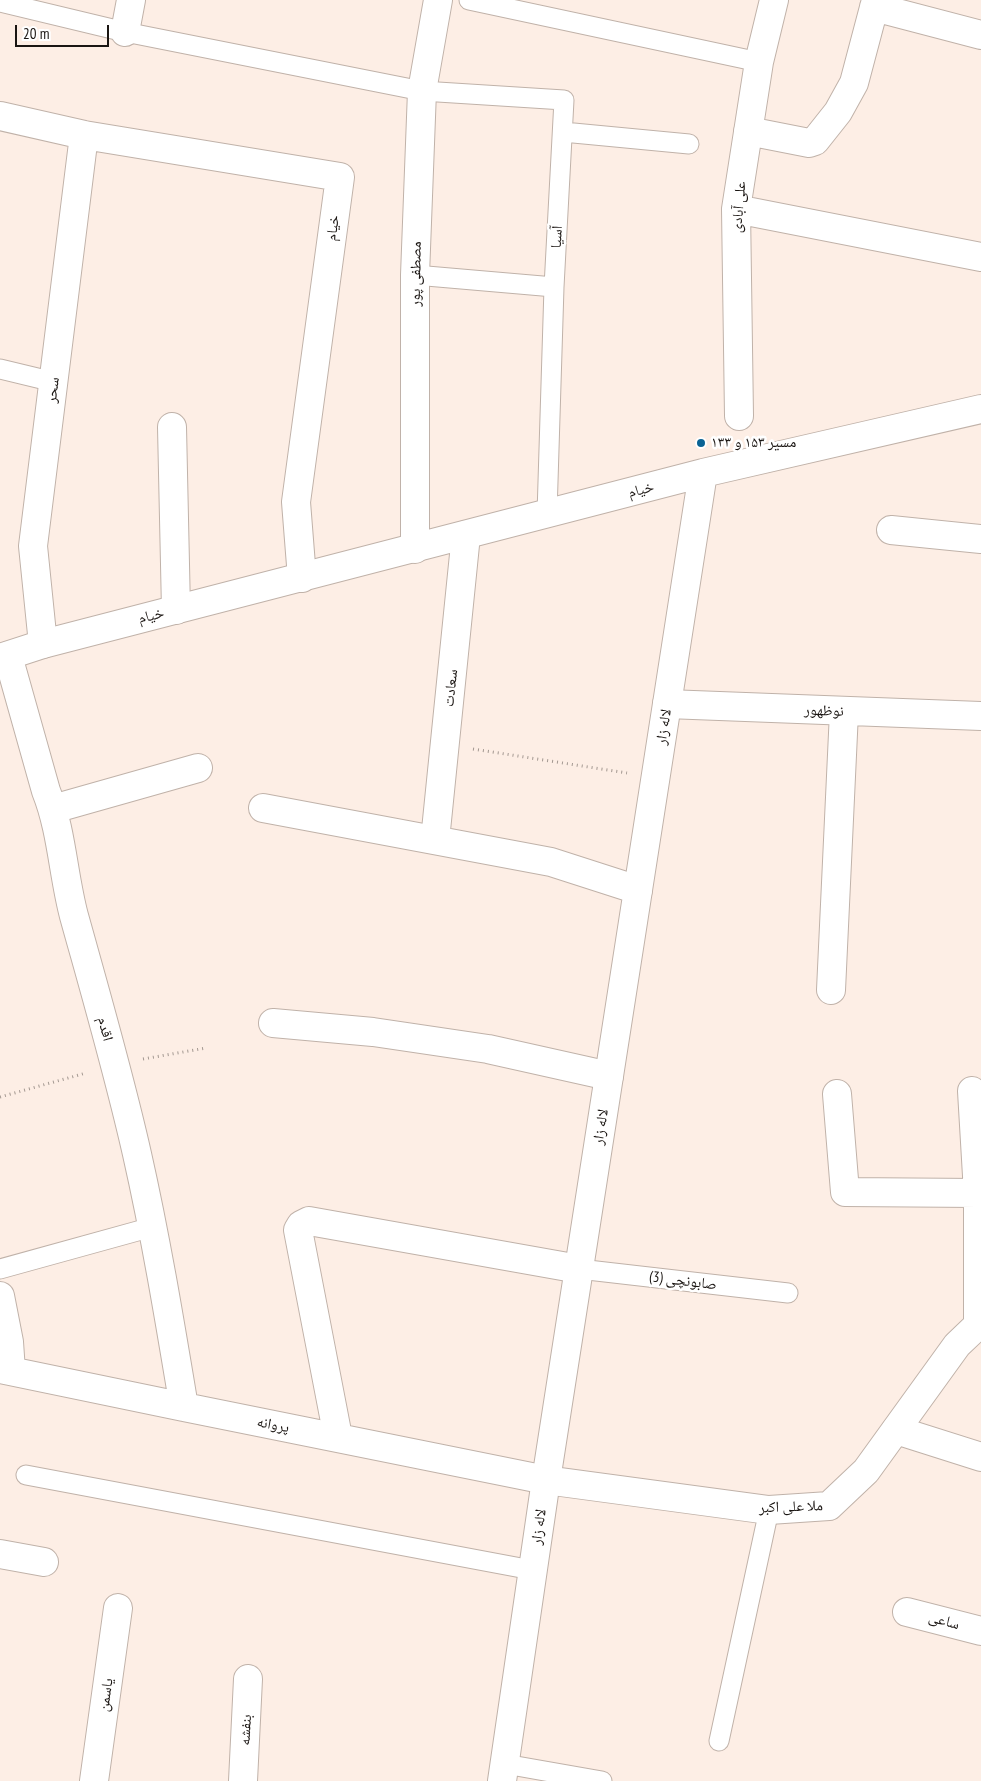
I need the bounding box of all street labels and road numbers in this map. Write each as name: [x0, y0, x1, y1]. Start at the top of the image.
street label: علی آبادی: [728, 180, 750, 234]
street label: خیام: [322, 214, 344, 242]
street label: آسیا: [547, 225, 567, 249]
street label: مصطفی پور: [406, 241, 426, 307]
street label: سحر: [42, 376, 64, 404]
street label: خیام: [626, 478, 656, 502]
street label: خیام: [136, 604, 166, 628]
street label: سعادت: [440, 668, 462, 708]
street label: نوظهور: [804, 701, 844, 721]
street label: لاله زار: [652, 708, 676, 746]
street label: اقدم: [93, 1015, 117, 1043]
street label: لاله زار: [589, 1108, 613, 1146]
street label: صابونچی (3): [648, 1268, 718, 1294]
street label: پروانه: [255, 1413, 291, 1437]
street label: ملا علی اکبر: [759, 1497, 823, 1517]
street label: لاله زار: [528, 1508, 550, 1546]
street label: ساعی: [926, 1608, 962, 1634]
street label: یاسمن: [95, 1677, 117, 1713]
street label: بنفشه: [236, 1714, 256, 1746]

